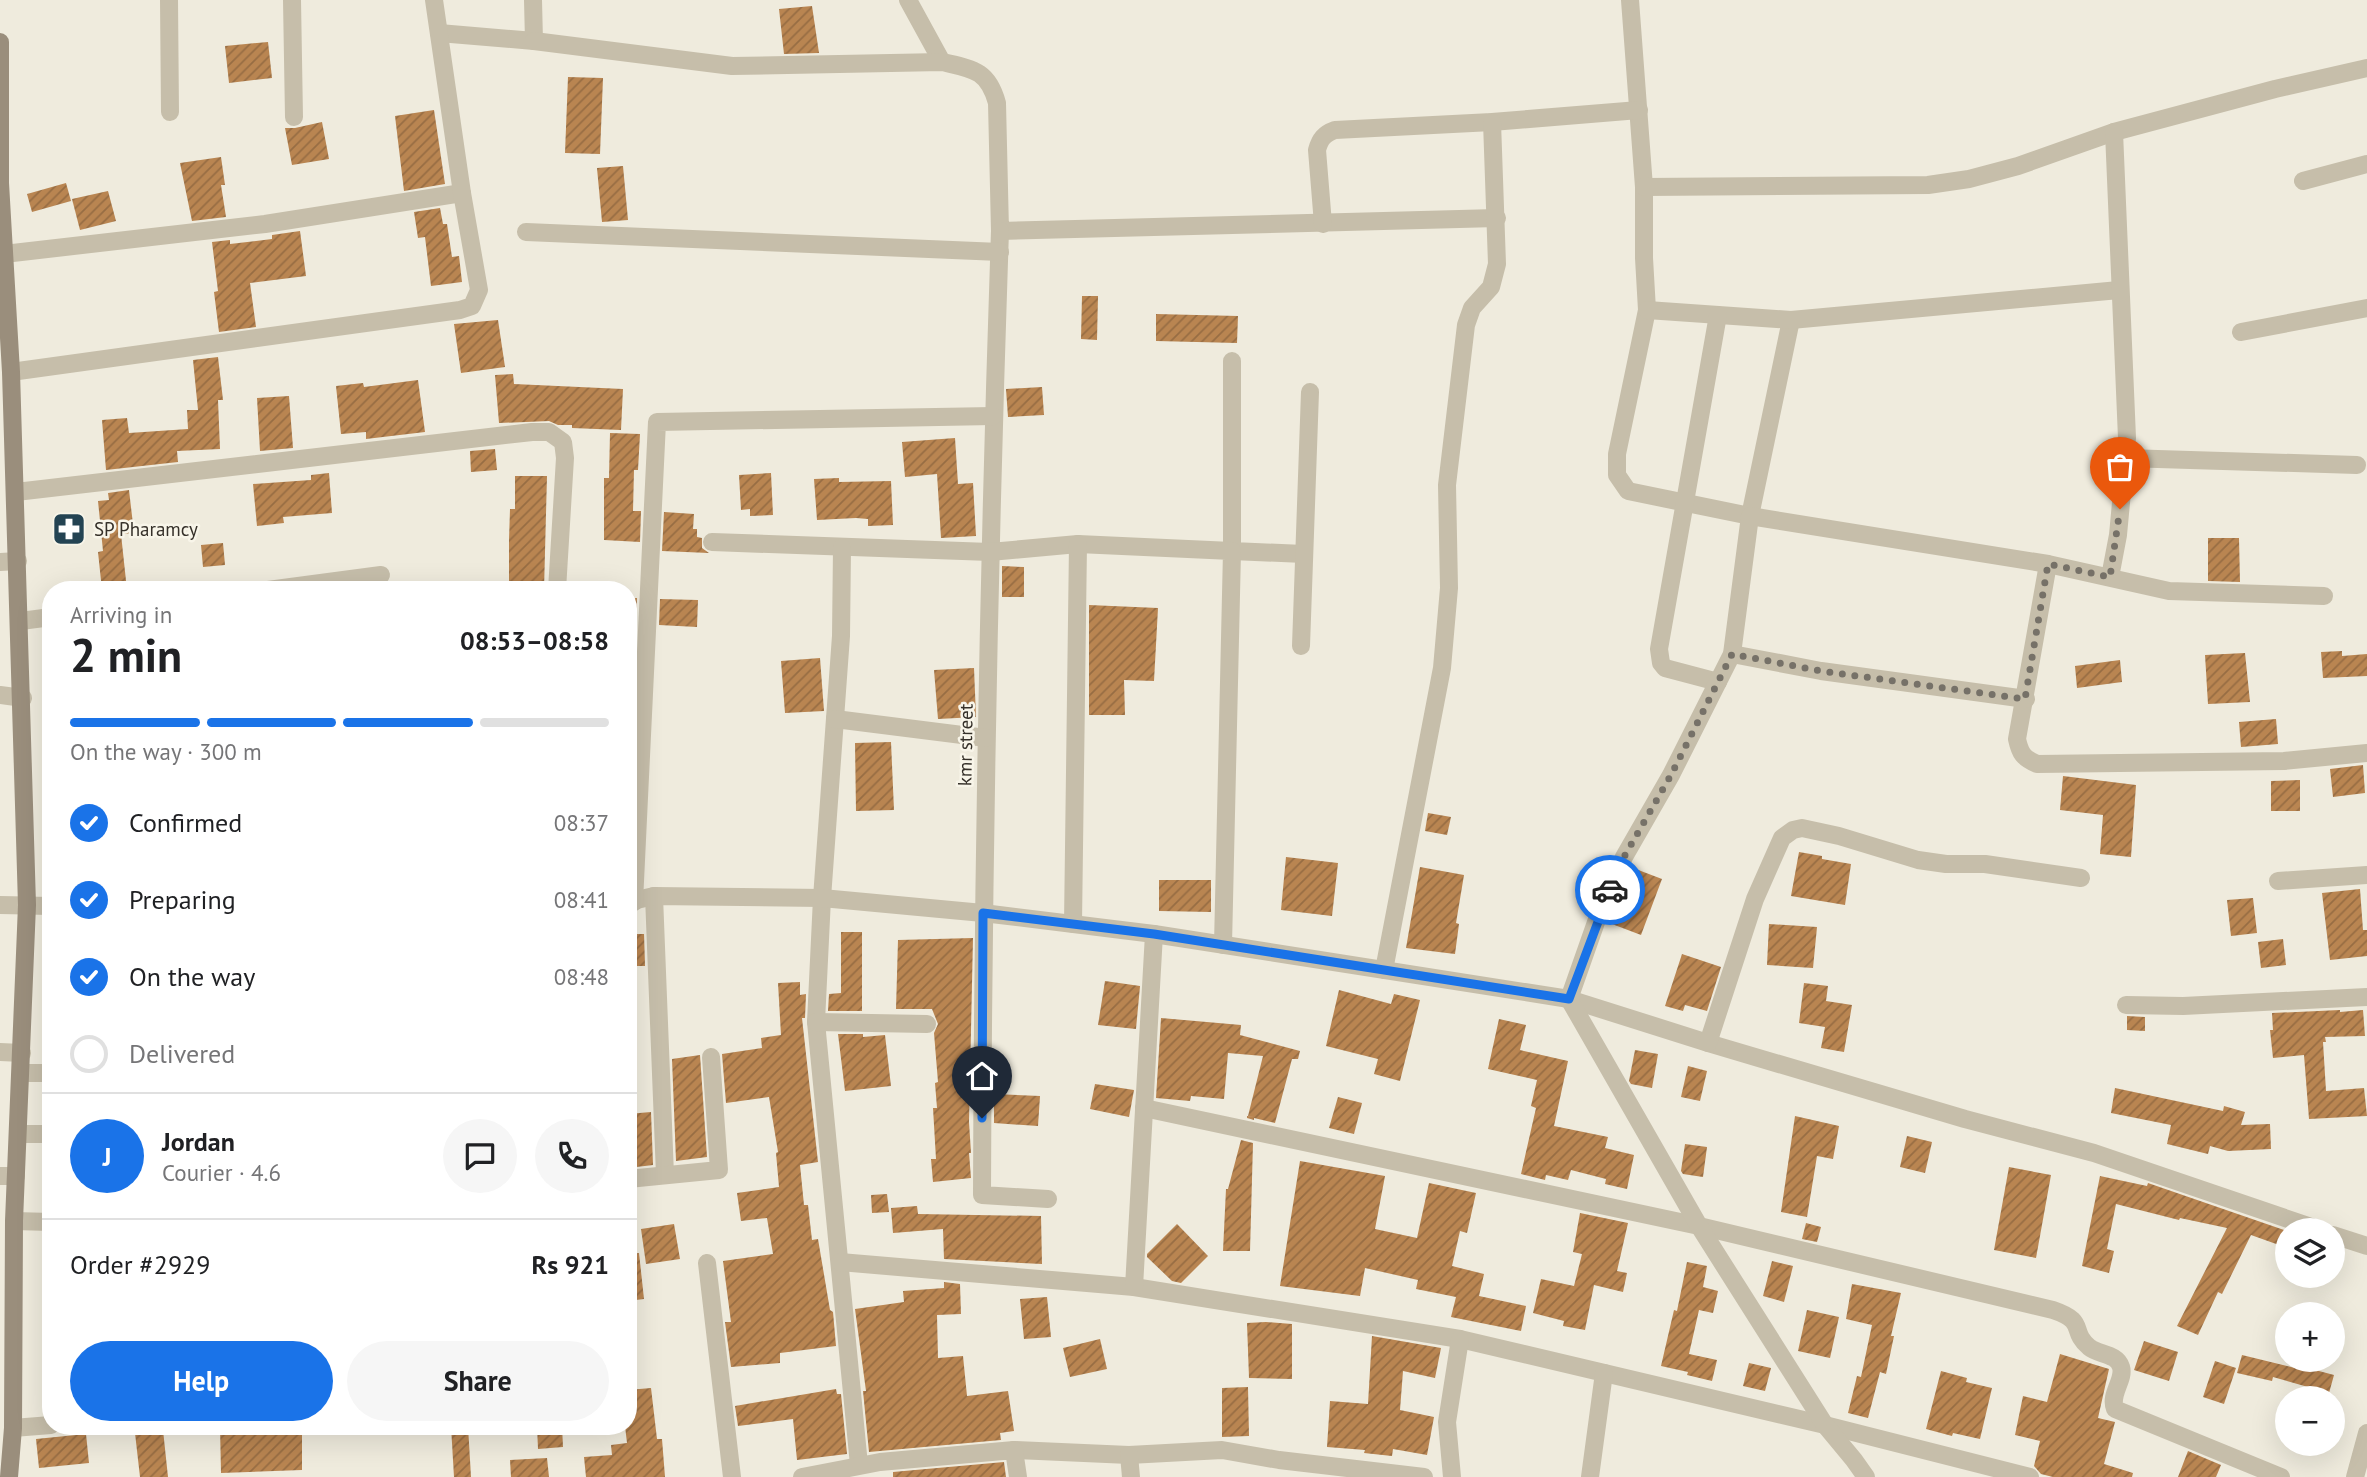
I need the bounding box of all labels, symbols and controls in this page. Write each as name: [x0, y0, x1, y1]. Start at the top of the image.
pin: [2090, 437, 2150, 509]
icon: bag: [2101, 448, 2139, 486]
pharmacy icon: SP Pharamcy: [50, 510, 88, 548]
place label: SP Pharamcy: [94, 517, 198, 541]
text: Arriving in: [70, 600, 172, 629]
text: 08:53–08:58: [460, 624, 609, 657]
text: 2 min: [70, 625, 182, 685]
street label: kmr street: [952, 703, 978, 786]
text: On the way · 300 m: [70, 737, 262, 766]
icon: check: [70, 804, 108, 842]
text: Confirmed: [129, 806, 242, 839]
text: 08:37: [554, 808, 609, 837]
courier: [1575, 855, 1645, 925]
icon: car: [1591, 871, 1629, 909]
icon: check: [70, 881, 108, 919]
text: Preparing: [129, 883, 236, 916]
text: 08:41: [554, 885, 609, 914]
icon: check: [70, 958, 108, 996]
text: On the way: [129, 960, 255, 993]
text: 08:48: [554, 962, 609, 991]
text: Delivered: [129, 1037, 235, 1070]
pin: [952, 1046, 1012, 1118]
icon: home: [963, 1057, 1001, 1095]
button: chat: [443, 1119, 517, 1193]
button: phone: [535, 1119, 609, 1193]
text: Jordan: [162, 1125, 235, 1158]
text: J: [103, 1140, 111, 1173]
text: Courier · 4.6: [162, 1158, 281, 1187]
map controls: [2275, 1218, 2345, 1456]
button: layers: [2275, 1218, 2345, 1288]
text: Order #2929: [70, 1248, 210, 1281]
text: Rs 921: [532, 1248, 609, 1281]
button: +: [2275, 1302, 2345, 1372]
button: Help: [70, 1341, 333, 1421]
button: Share: [347, 1341, 609, 1421]
button: −: [2275, 1386, 2345, 1456]

